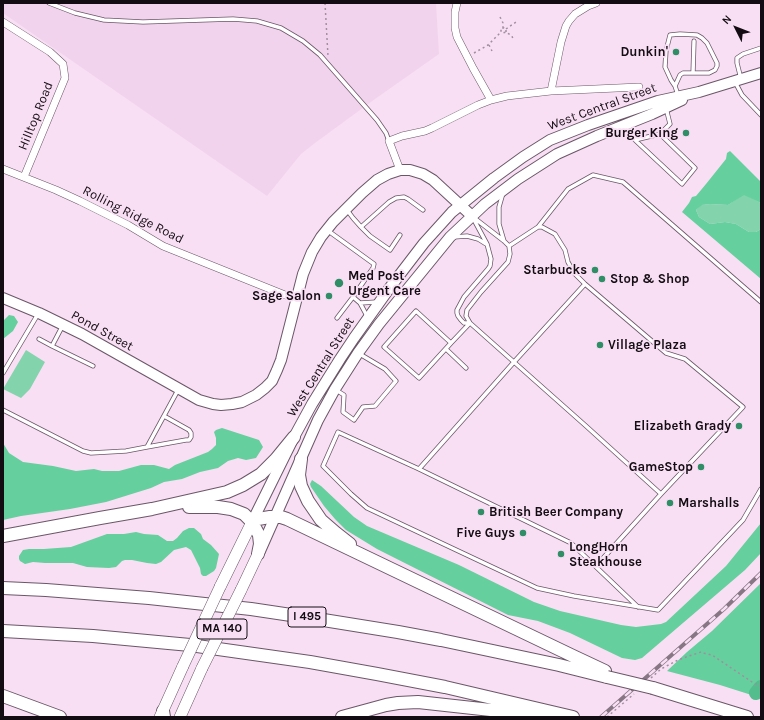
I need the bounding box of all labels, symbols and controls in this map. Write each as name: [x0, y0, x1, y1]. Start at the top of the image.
north arrow: [716, 8, 756, 48]
text: N: [719, 12, 734, 27]
place label: Dunkin': [620, 44, 668, 60]
marker: Dunkin': [671, 47, 681, 57]
street label: Hilltop Road: [15, 79, 57, 153]
street label: West Central Street: [546, 80, 658, 134]
place label: Burger King: [605, 125, 678, 141]
marker: Burger King: [681, 128, 691, 138]
street label: Rolling Ridge Road: [80, 183, 186, 247]
place label: Starbucks: [523, 262, 587, 278]
marker: Starbucks: [590, 265, 600, 275]
place label: Med Post Urgent Care: [348, 268, 421, 299]
place label: Stop & Shop: [610, 271, 690, 287]
marker: Stop & Shop: [597, 274, 607, 284]
marker: Med Post Urgent Care: [333, 277, 345, 289]
place label: Sage Salon: [252, 288, 321, 304]
marker: Sage Salon: [324, 291, 334, 301]
street label: Pond Street: [68, 308, 136, 354]
street label: West Central Street: [284, 314, 358, 420]
place label: Village Plaza: [608, 337, 687, 353]
marker: Village Plaza: [595, 340, 605, 350]
place label: Elizabeth Grady: [634, 418, 731, 434]
marker: Elizabeth Grady: [734, 421, 744, 431]
place label: GameStop: [629, 459, 693, 475]
marker: GameStop: [696, 462, 706, 472]
place label: Marshalls: [678, 495, 739, 511]
marker: Marshalls: [665, 498, 675, 508]
place label: British Beer Company: [489, 504, 623, 520]
marker: British Beer Company: [476, 507, 486, 517]
place label: Five Guys: [456, 525, 515, 541]
marker: Five Guys: [518, 528, 528, 538]
place label: LongHorn Steakhouse: [569, 539, 642, 570]
marker: LongHorn Steakhouse: [556, 549, 566, 559]
road number: I 495: [288, 607, 326, 627]
road number: MA 140: [197, 619, 247, 639]

